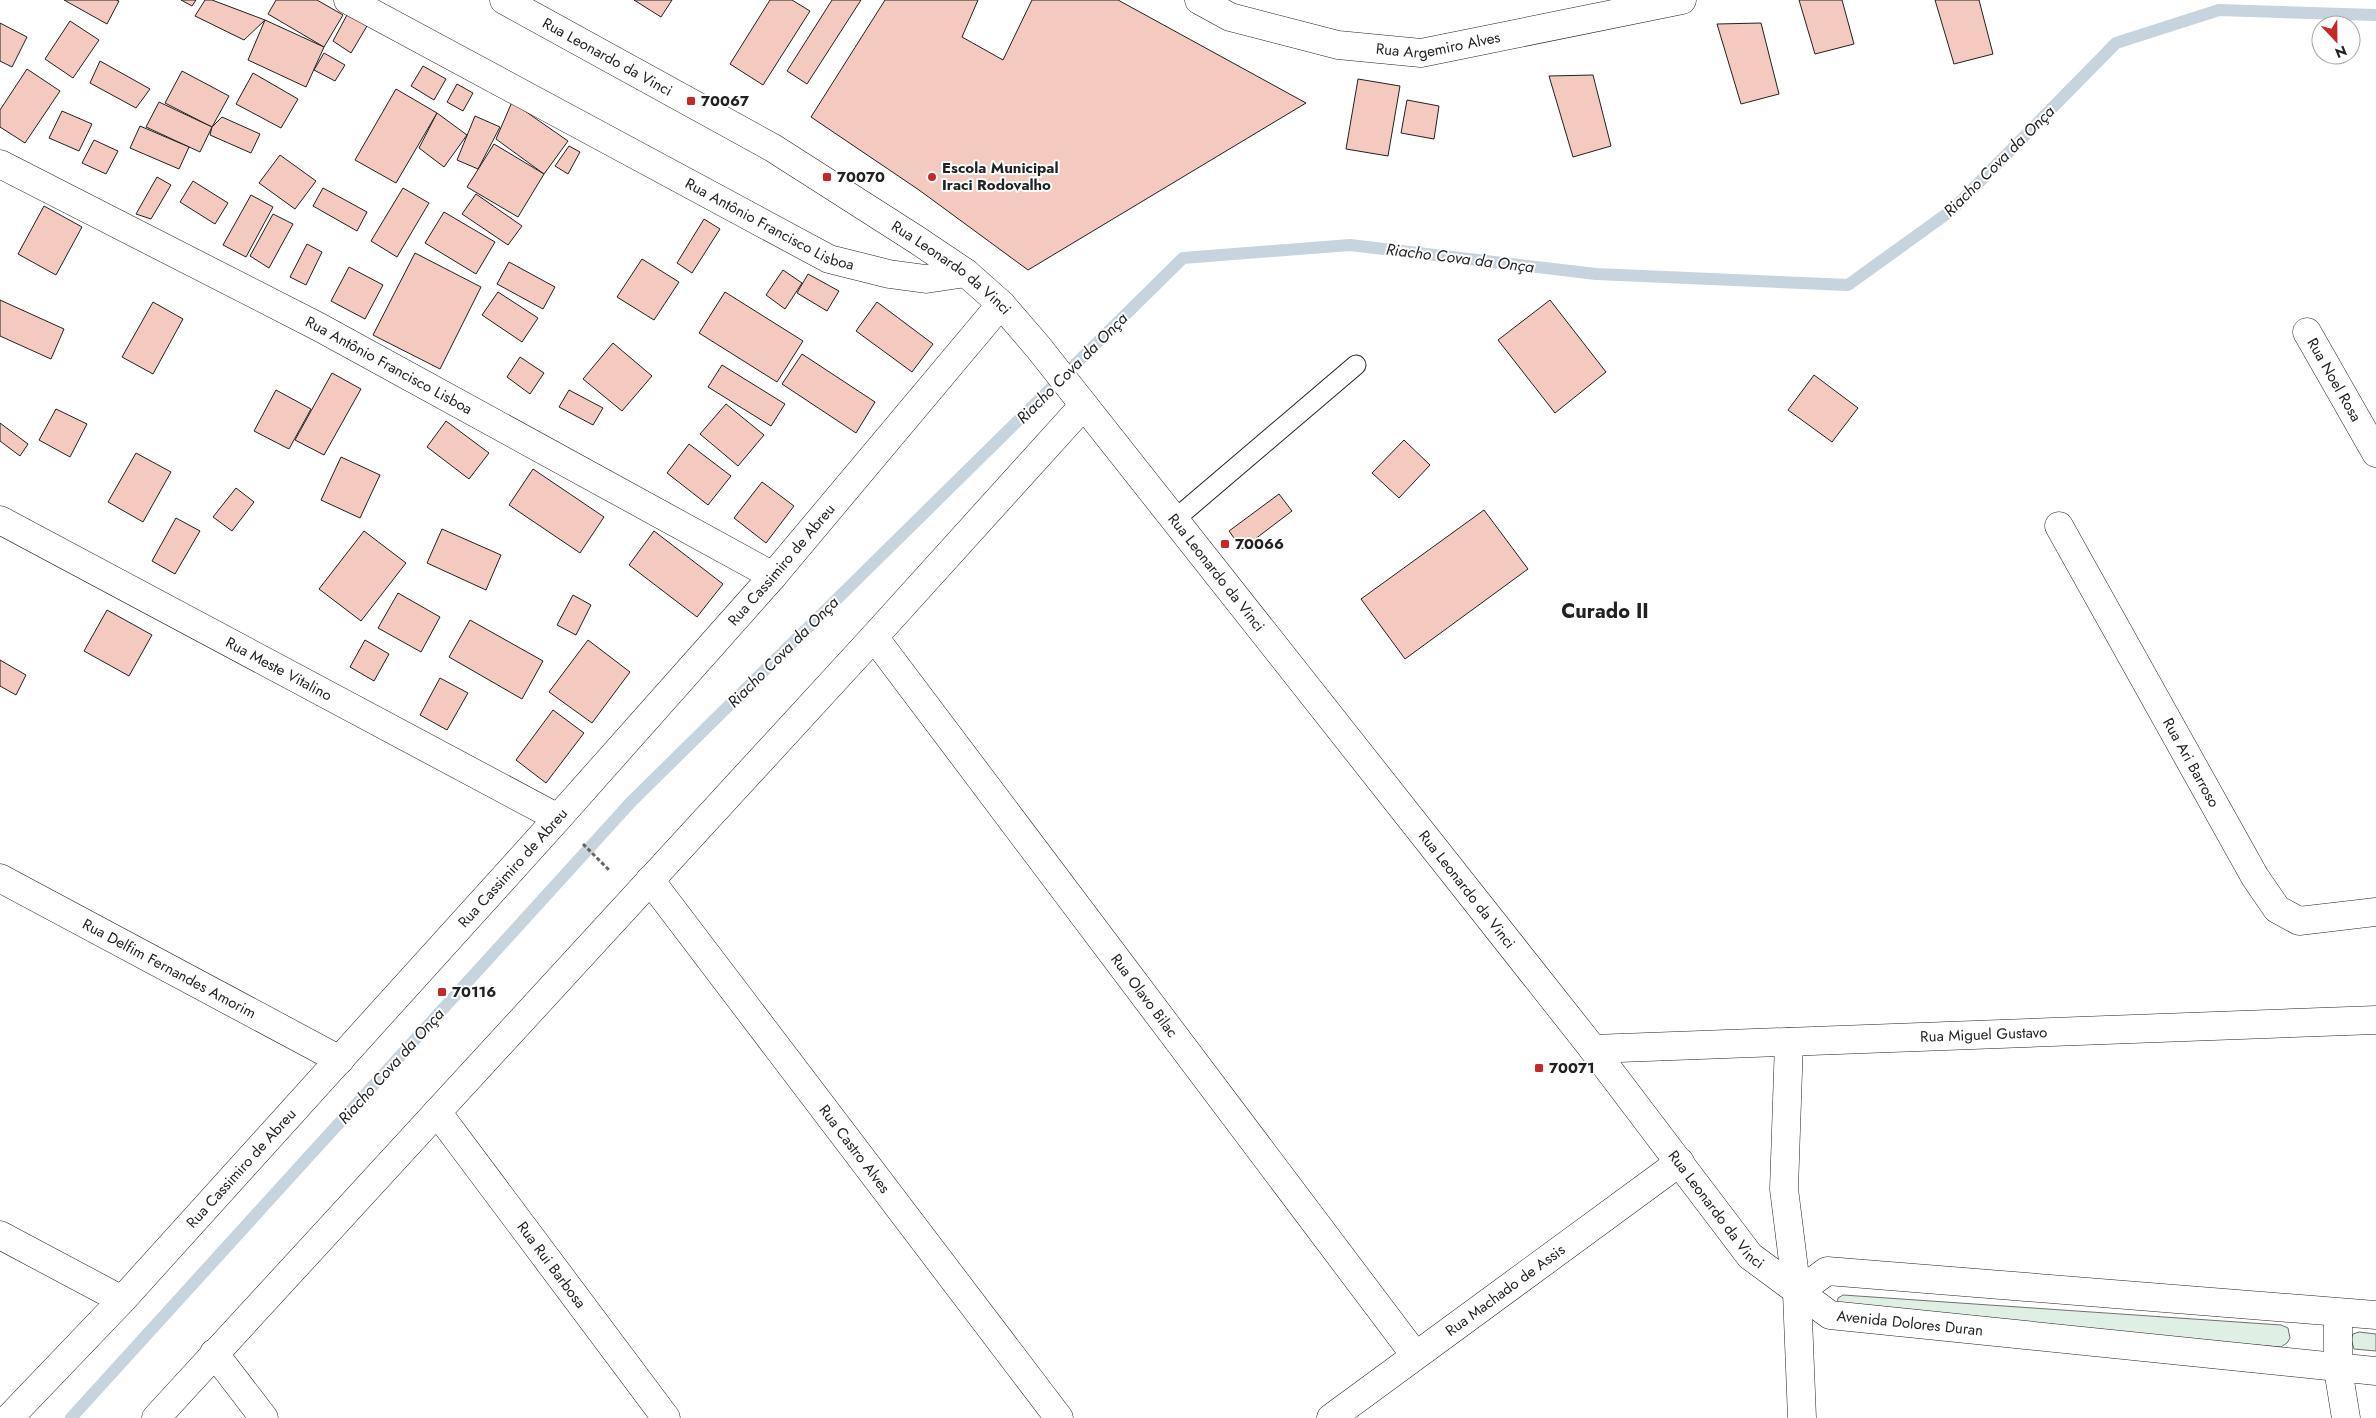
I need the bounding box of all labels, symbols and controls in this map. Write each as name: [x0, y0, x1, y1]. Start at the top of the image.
street label: Rua Leonardo da Vinci: [538, 12, 676, 102]
north arrow: [2311, 15, 2361, 65]
street label: Rua Argemiro Alves: [1375, 26, 1502, 64]
text: N: [2332, 41, 2350, 63]
place label: 70067: [701, 90, 750, 112]
marker: 70067: [685, 95, 697, 107]
water label: Riacho Cova da Onça: [1938, 100, 2060, 222]
place label: Escola Municipal Iraci Rodovalho: [942, 157, 1058, 196]
place label: 70070: [837, 166, 885, 188]
marker: 70070: [821, 171, 833, 183]
marker: Escola Municipal Iraci Rodovalho: [926, 171, 938, 183]
street label: Rua Antônio Francisco Lisboa: [681, 173, 856, 276]
street label: Rua Leonardo da Vinci: [887, 215, 1016, 319]
water label: Riacho Cova da Onça: [1385, 238, 1535, 279]
water label: Riacho Cova da Onça: [1011, 307, 1133, 429]
street label: Rua Antônio Francisco Lisboa: [302, 311, 476, 420]
street label: Rua Noel Rosa: [2302, 334, 2367, 426]
street label: Rua Cassimiro de Abreu: [723, 499, 840, 631]
street label: Rua Leonardo da Vinci: [1163, 509, 1270, 636]
place label: 70066: [1235, 533, 1284, 555]
marker: 70066: [1219, 538, 1231, 550]
water label: Riacho Cova da Onça: [722, 591, 844, 713]
district label: Curado II: [1561, 597, 1649, 626]
street label: Rua Meste Vitalino: [222, 631, 336, 706]
street label: Rua Ari Barroso: [2157, 714, 2225, 811]
street label: Rua Cassimiro de Abreu: [453, 803, 573, 933]
street label: Rua Leonardo da Vinci: [1413, 826, 1521, 953]
street label: Rua Delfim Fernandes Amorim: [78, 913, 260, 1024]
street label: Rua Olavo Bilac: [1105, 949, 1183, 1042]
place label: 70116: [452, 981, 496, 1003]
marker: 70116: [436, 986, 448, 998]
water label: Riacho Cova da Onça: [333, 1003, 449, 1129]
street label: Rua Miguel Gustavo: [1920, 1021, 2048, 1048]
place label: 70071: [1549, 1057, 1595, 1079]
marker: 70071: [1533, 1062, 1545, 1074]
street label: Rua Castro Alves: [814, 1100, 895, 1198]
street label: Rua Cassimiro de Abreu: [181, 1104, 301, 1233]
street label: Rua Leonardo da Vinci: [1663, 1146, 1769, 1274]
street label: Rua Rui Barbosa: [512, 1217, 591, 1313]
street label: Rua Machado de Assis: [1441, 1239, 1570, 1342]
street label: Avenida Dolores Duran: [1836, 1305, 1984, 1342]

